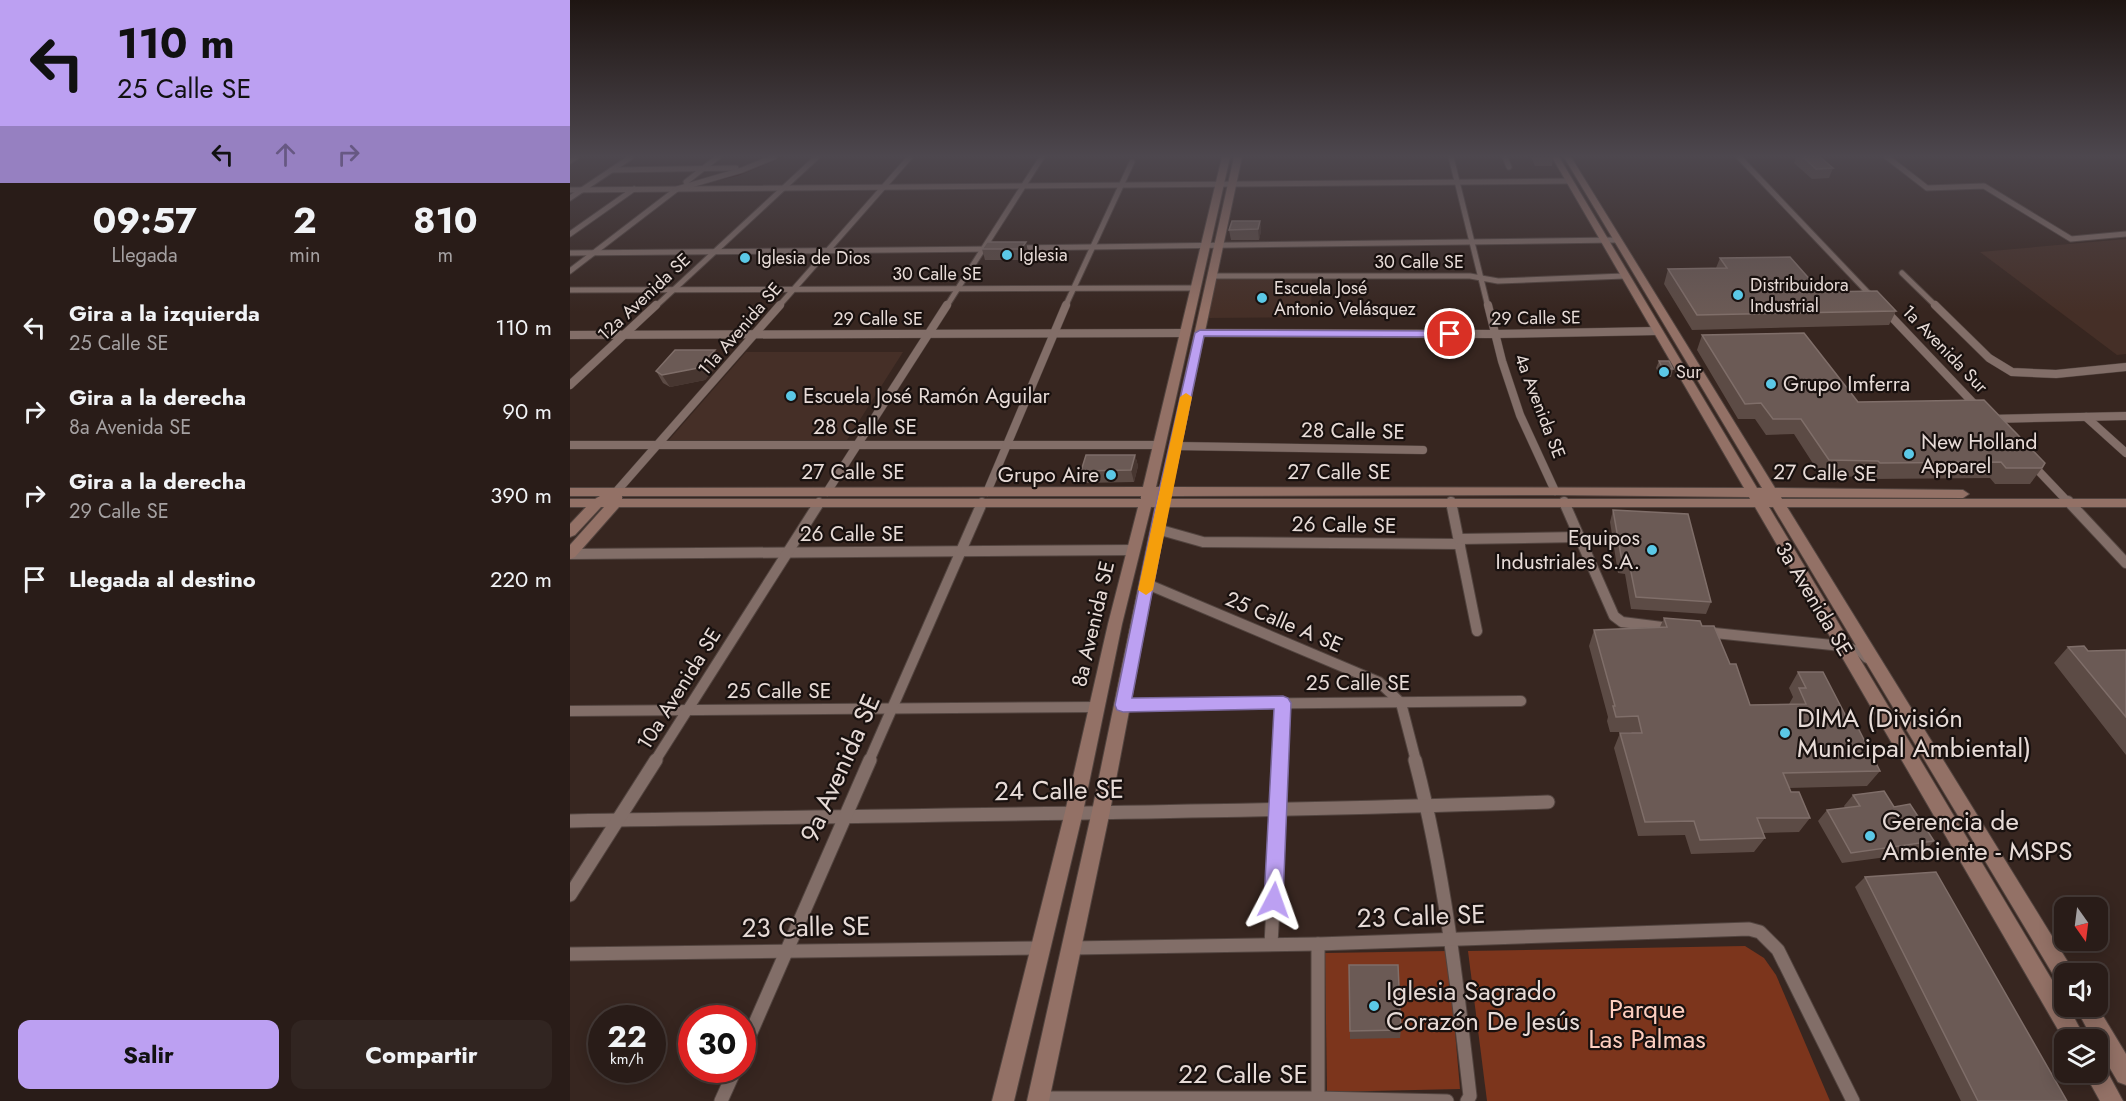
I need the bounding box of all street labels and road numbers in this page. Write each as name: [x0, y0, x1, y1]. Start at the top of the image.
street label: 12a Avenida SE: [592, 247, 696, 347]
street label: 30 Calle SE: [1374, 249, 1464, 275]
street label: 30 Calle SE: [892, 261, 982, 287]
street label: 11a Avenida SE: [692, 277, 788, 381]
street label: 1a Avenida Sur: [1896, 299, 1995, 400]
street label: 29 Calle SE: [1491, 304, 1581, 332]
street label: 29 Calle SE: [833, 306, 923, 332]
street label: 4a Avenida SE: [1508, 350, 1572, 462]
street label: 28 Calle SE: [813, 412, 917, 442]
street label: 28 Calle SE: [1301, 415, 1405, 447]
street label: 27 Calle SE: [801, 457, 905, 487]
street label: 27 Calle SE: [1287, 457, 1391, 487]
street label: 27 Calle SE: [1773, 457, 1877, 489]
street label: 26 Calle SE: [1291, 509, 1397, 541]
street label: 26 Calle SE: [800, 519, 904, 549]
street label: 3a Avenida SE: [1768, 536, 1860, 662]
street label: 8a Avenida SE: [1064, 558, 1122, 690]
street label: 25 Calle A SE: [1221, 584, 1347, 660]
street label: 10a Avenida SE: [629, 622, 729, 756]
street label: 25 Calle SE: [1306, 668, 1410, 698]
street label: 25 Calle SE: [727, 676, 831, 706]
street label: 9a Avenida SE: [790, 688, 890, 848]
street label: 24 Calle SE: [994, 770, 1124, 810]
street label: 23 Calle SE: [1356, 895, 1486, 937]
street label: 23 Calle SE: [741, 907, 871, 947]
street label: 22 Calle SE: [1178, 1055, 1308, 1093]

